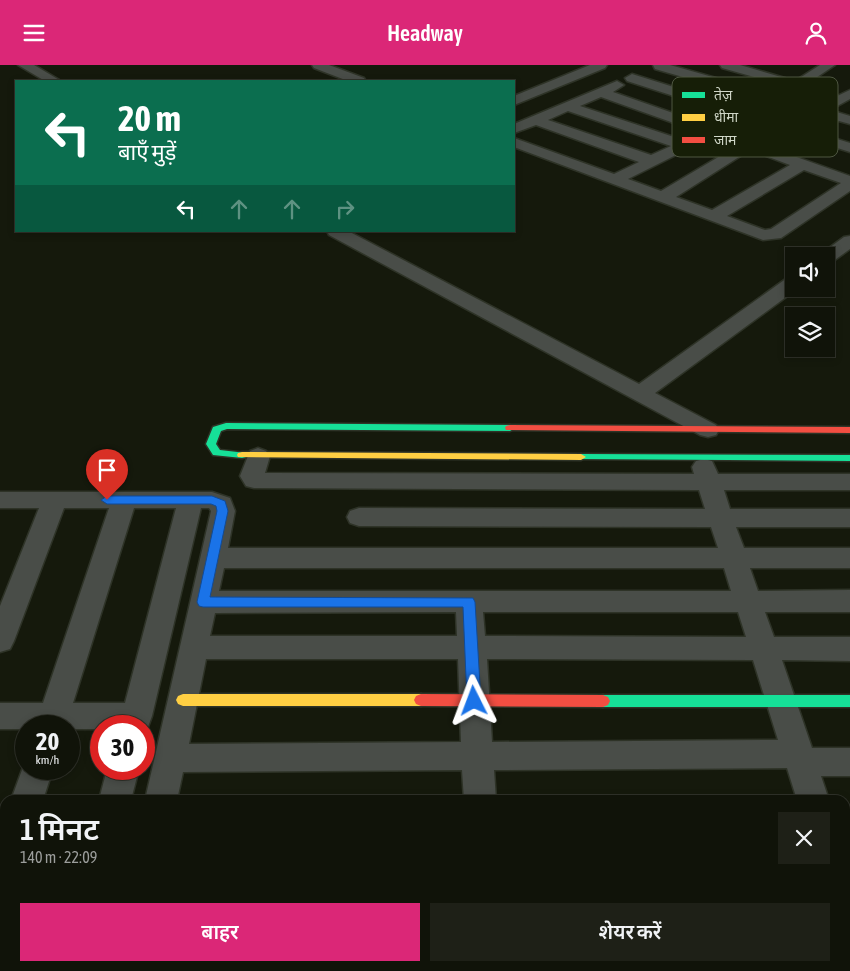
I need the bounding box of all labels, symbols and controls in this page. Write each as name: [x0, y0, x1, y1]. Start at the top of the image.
icon: menu: [20, 19, 48, 47]
icon: person: [802, 19, 830, 47]
text: Headway: [387, 20, 463, 46]
legend: [672, 77, 838, 157]
text: तेज़: [714, 86, 733, 103]
text: 20 m: [118, 98, 181, 138]
icon: left: [35, 100, 100, 165]
text: धीमा: [714, 109, 739, 125]
text: जाम: [714, 132, 737, 148]
text: बाएँ मुड़ें: [118, 139, 176, 165]
icon: left: [172, 195, 200, 223]
icon: ahead: [225, 195, 253, 223]
icon: ahead: [278, 195, 306, 223]
icon: right: [331, 195, 359, 223]
map controls: [785, 247, 835, 357]
button: sound: [785, 247, 835, 297]
button: layers: [785, 307, 835, 357]
pin: [86, 449, 128, 500]
icon: arrive: [93, 456, 121, 484]
position arrow: [447, 674, 499, 726]
speed limit sign: 30: [90, 715, 155, 780]
text: 20: [36, 727, 59, 755]
text: km/h: [36, 753, 59, 767]
text: 1 मिनट: [20, 812, 99, 846]
button: close: [778, 812, 830, 864]
text: 140 m · 22:09: [20, 848, 97, 866]
button: बाहर: [20, 903, 420, 961]
button: शेयर करें: [430, 903, 830, 961]

